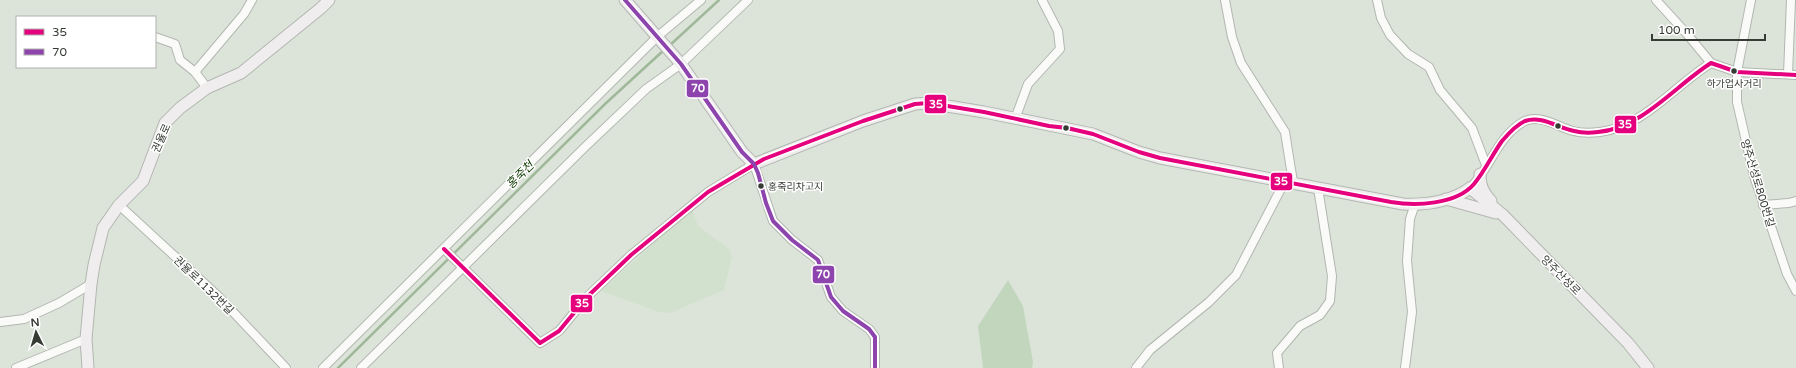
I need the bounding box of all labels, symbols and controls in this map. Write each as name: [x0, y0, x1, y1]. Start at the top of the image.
legend: [16, 16, 156, 68]
scale bar: [1652, 16, 1765, 42]
text: 100 m: [1658, 23, 1695, 37]
text: 35: [52, 25, 67, 39]
text: 70: [52, 45, 68, 59]
marker: 하가업사거리: [1729, 66, 1739, 76]
place label: 하가업사거리: [1706, 78, 1762, 90]
line badge: 70: [686, 79, 709, 98]
text: 70: [691, 82, 705, 95]
line badge: 35: [924, 94, 947, 114]
text: 35: [929, 98, 943, 111]
unlabelled marker: [895, 104, 905, 114]
line badge: 35: [1614, 115, 1637, 134]
text: 35: [1618, 118, 1632, 131]
unlabelled marker: [1553, 121, 1563, 131]
street label: 권율로: [149, 122, 174, 155]
unlabelled marker: [1061, 123, 1071, 133]
street label: 양주산성로800번길: [1738, 137, 1777, 229]
water label: 홍죽천: [503, 157, 538, 192]
line badge: 35: [1270, 172, 1293, 191]
text: 35: [1274, 175, 1288, 188]
marker: 홍죽리차고지: [756, 181, 766, 191]
place label: 홍죽리차고지: [768, 181, 823, 193]
street label: 양주산성로: [1538, 253, 1583, 298]
street label: 권율로1132번길: [171, 254, 236, 317]
line badge: 70: [812, 265, 835, 284]
text: 70: [816, 268, 830, 281]
line badge: 35: [570, 294, 593, 313]
text: 35: [575, 297, 589, 310]
north arrow: [16, 312, 56, 352]
text: N: [30, 316, 40, 329]

